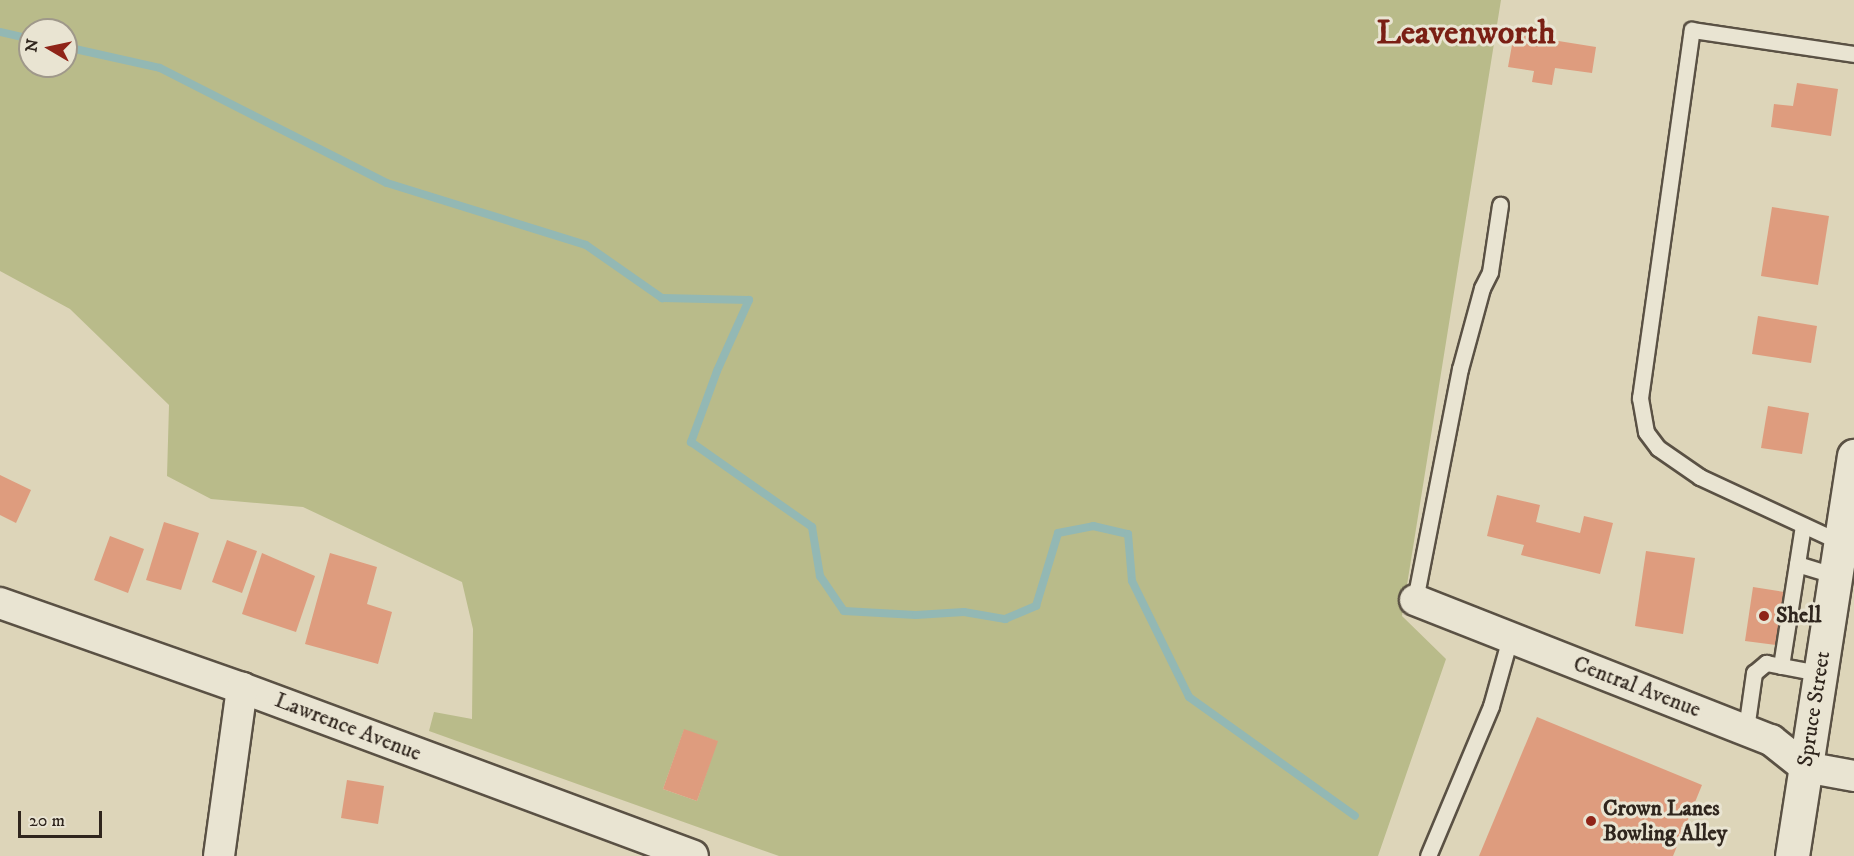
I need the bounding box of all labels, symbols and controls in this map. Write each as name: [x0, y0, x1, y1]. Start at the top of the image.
district label: Leavenworth: [1377, 14, 1555, 54]
north arrow: [18, 18, 78, 78]
text: N: [21, 37, 43, 54]
place label: Shell: [1776, 603, 1821, 629]
marker: Shell: [1757, 609, 1771, 623]
street label: Spruce Street: [1792, 649, 1836, 769]
street label: Central Avenue: [1570, 651, 1704, 723]
street label: Lawrence Avenue: [271, 687, 425, 767]
place label: Crown Lanes Bowling Alley: [1603, 795, 1727, 846]
scale bar: [21, 799, 105, 837]
text: 20 m: [29, 810, 65, 832]
marker: Crown Lanes Bowling Alley: [1584, 814, 1598, 828]

